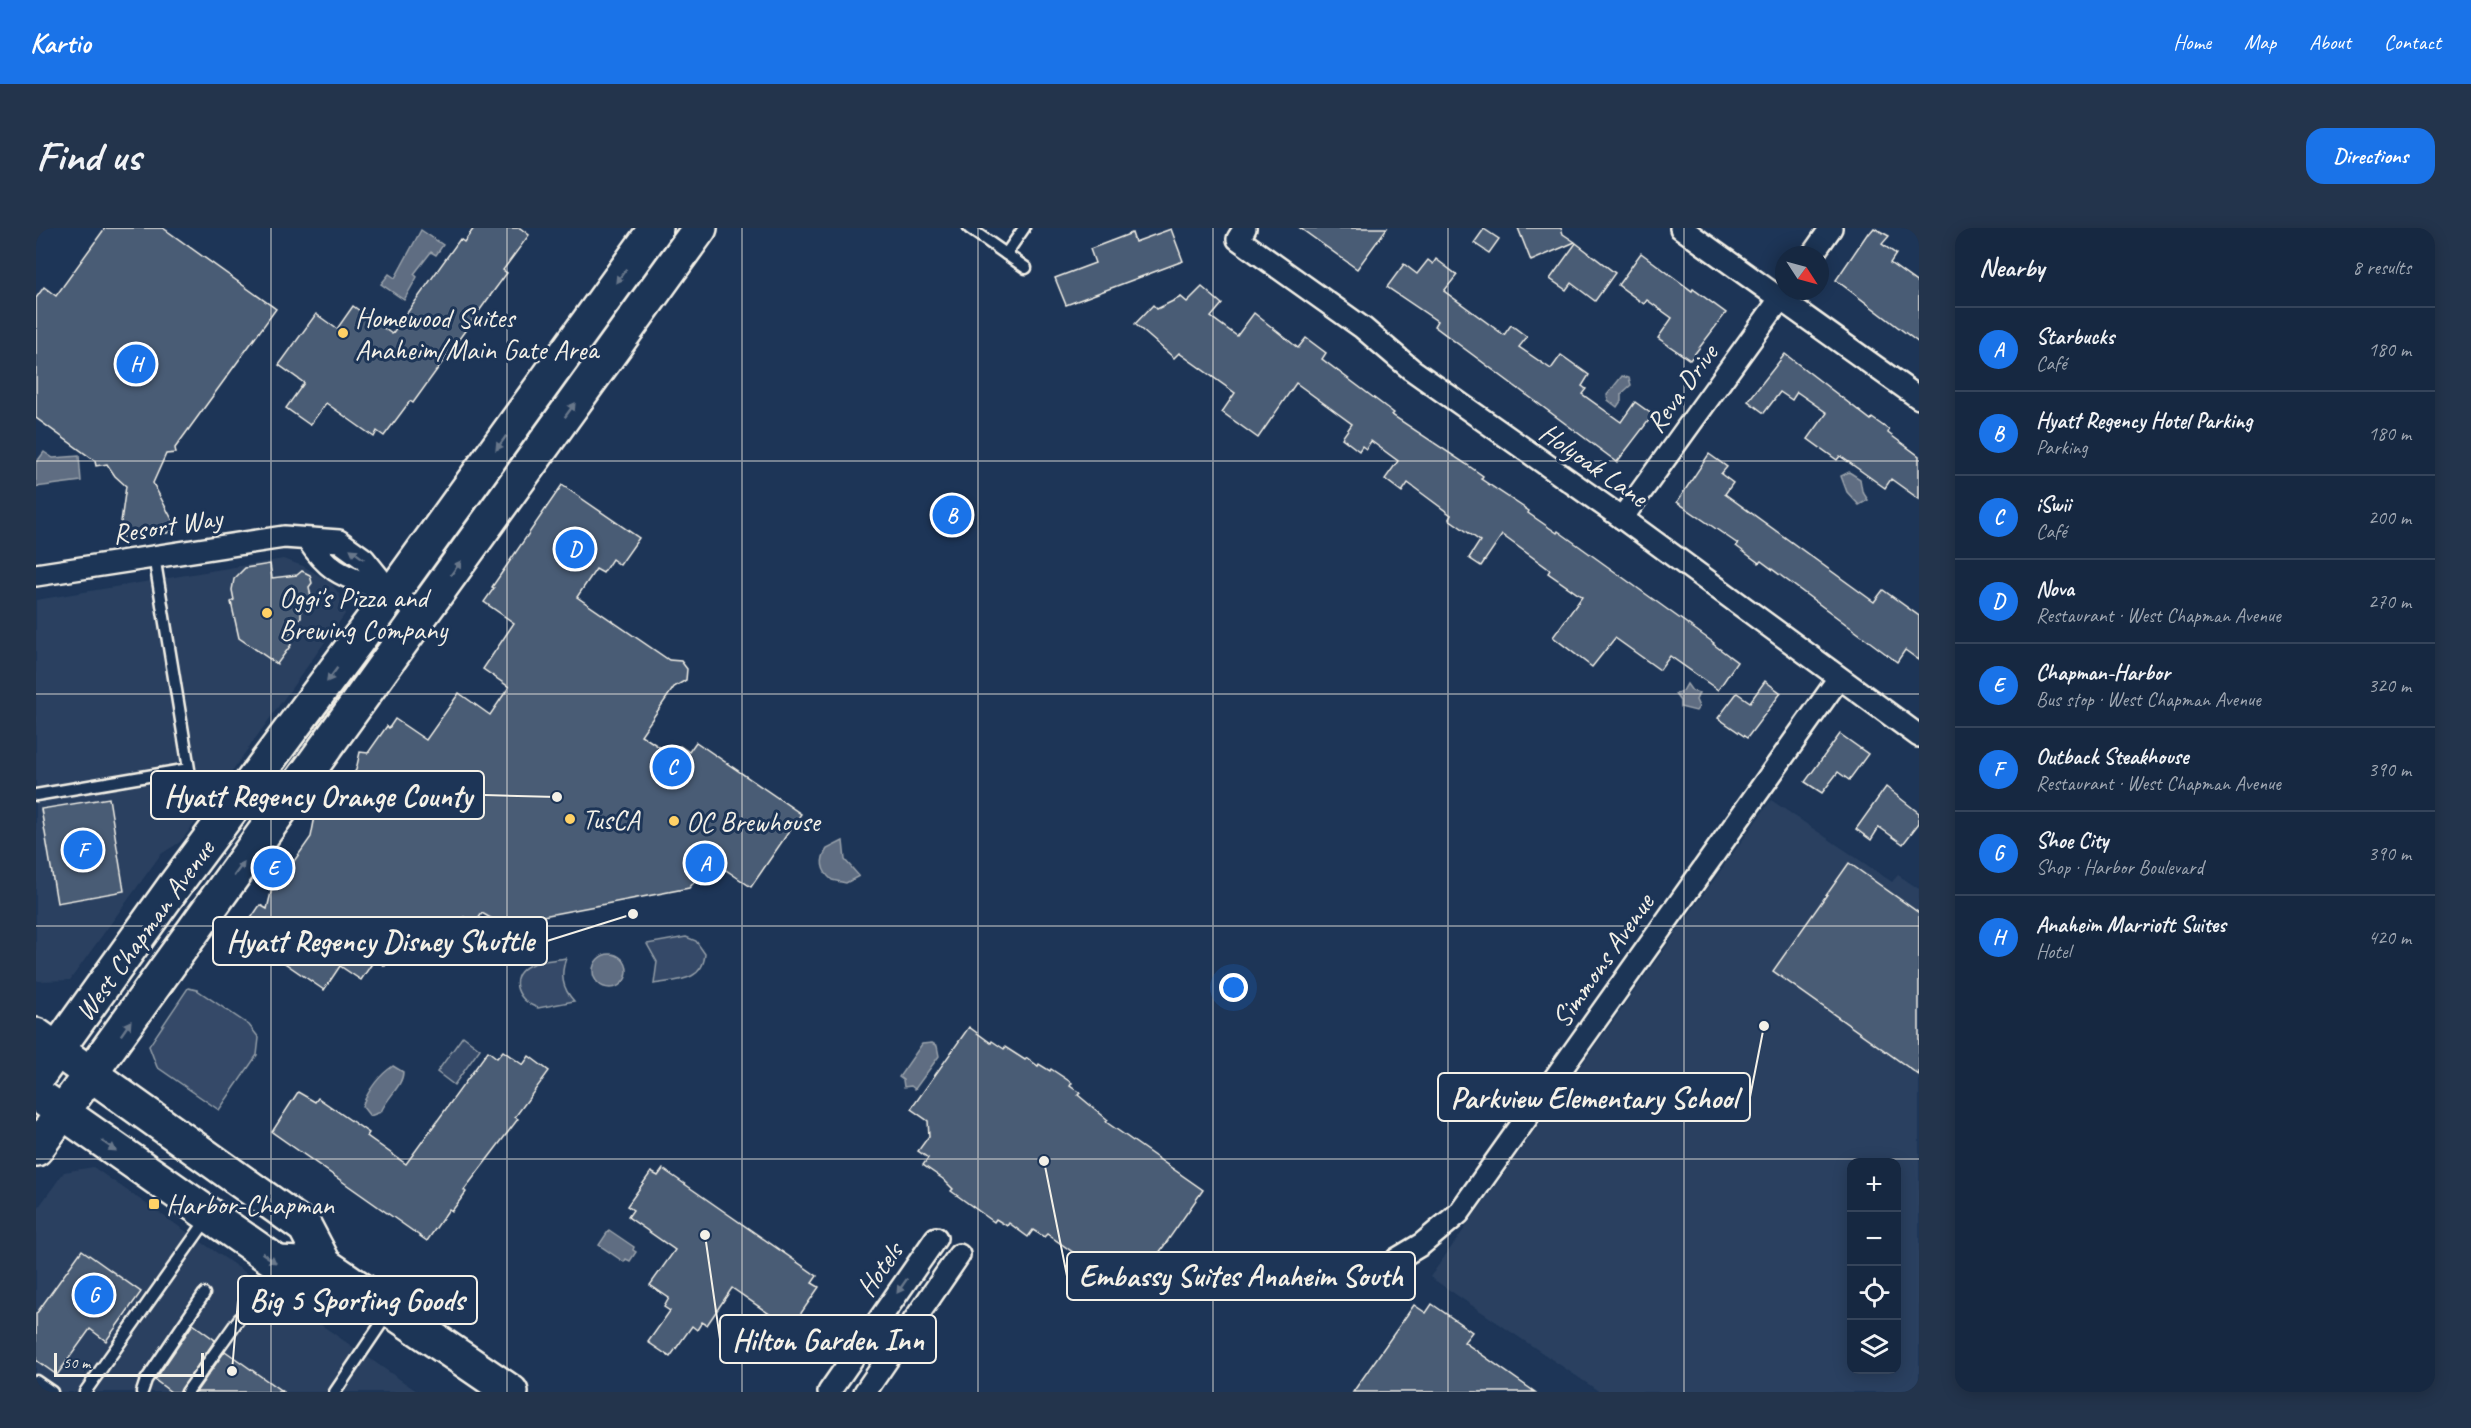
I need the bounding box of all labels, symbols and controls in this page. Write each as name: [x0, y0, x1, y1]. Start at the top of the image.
text: Kartio: [30, 25, 91, 60]
text: Home: [2173, 29, 2211, 55]
text: Map: [2244, 29, 2276, 55]
text: About: [2309, 29, 2351, 55]
text: Contact: [2384, 29, 2441, 55]
button: Directions: [2306, 128, 2435, 184]
text: Find us: [36, 130, 141, 183]
north arrow: [1775, 246, 1829, 300]
text: Nearby: [1979, 251, 2044, 284]
text: 8 results: [2352, 255, 2411, 280]
one-way arrow: [616, 268, 628, 283]
place label: Homewood Suites Anaheim/Main Gate Area: [355, 300, 600, 367]
text: Starbucks: [2036, 323, 2114, 351]
marker: Homewood Suites Anaheim/Main Gate Area: [336, 326, 350, 340]
street label: Reva Drive: [1638, 336, 1726, 439]
text: A: [1993, 337, 2004, 362]
text: 180 m: [2368, 337, 2411, 362]
pin: H: [116, 342, 156, 386]
text: Café: [2036, 351, 2067, 376]
one-way arrow: [564, 402, 576, 417]
text: Hyatt Regency Hotel Parking: [2036, 407, 2252, 435]
street label: Holyoak Lane: [1533, 414, 1656, 515]
text: B: [1993, 421, 2004, 446]
text: 180 m: [2368, 421, 2411, 446]
one-way arrow: [496, 435, 507, 451]
text: Parking: [2036, 435, 2088, 460]
text: iSwii: [2036, 491, 2071, 519]
pin: B: [932, 492, 972, 538]
street label: Resort Way: [110, 499, 227, 551]
text: C: [1994, 505, 2003, 530]
text: 200 m: [2368, 505, 2411, 530]
text: Café: [2036, 519, 2067, 544]
pin: D: [556, 526, 594, 572]
one-way arrow: [349, 548, 365, 561]
one-way arrow: [450, 560, 462, 576]
text: Nova: [2036, 575, 2074, 603]
place label: Oggi's Pizza and Brewing Company: [279, 580, 449, 647]
text: D: [1993, 589, 2004, 614]
text: 270 m: [2368, 589, 2411, 614]
text: Restaurant · West Chapman Avenue: [2036, 603, 2281, 628]
marker: Oggi's Pizza and Brewing Company: [260, 606, 274, 620]
text: Chapman-Harbor: [2036, 659, 2170, 687]
one-way arrow: [327, 667, 339, 682]
text: E: [1993, 673, 2004, 698]
text: 320 m: [2368, 673, 2411, 698]
text: Bus stop · West Chapman Avenue: [2036, 687, 2261, 712]
text: Outback Steakhouse: [2036, 743, 2188, 771]
pin: C: [652, 744, 692, 790]
text: F: [1994, 757, 2003, 782]
text: 390 m: [2368, 757, 2411, 782]
callout: Hyatt Regency Orange County: [151, 771, 484, 819]
text: Restaurant · West Chapman Avenue: [2036, 771, 2281, 796]
text: Hyatt Regency Orange County: [164, 777, 475, 815]
place label: TusCA: [582, 802, 641, 837]
place label: OC Brewhouse: [686, 804, 821, 839]
marker: TusCA: [563, 812, 577, 826]
marker: OC Brewhouse: [667, 814, 681, 828]
text: Shoe City: [2036, 827, 2108, 855]
pin: F: [64, 828, 102, 872]
street label: West Chapman Avenue: [67, 831, 223, 1028]
pin: A: [686, 840, 724, 886]
text: G: [1994, 841, 2003, 866]
text: 390 m: [2368, 841, 2411, 866]
pin: E: [254, 846, 292, 890]
text: Shop · Harbor Boulevard: [2036, 855, 2203, 880]
one-way arrow: [233, 862, 245, 878]
street label: Simmons Avenue: [1543, 885, 1662, 1034]
text: Anaheim Marriott Suites: [2036, 911, 2226, 939]
callout: Hyatt Regency Disney Shuttle: [213, 917, 547, 965]
text: Hyatt Regency Disney Shuttle: [226, 922, 537, 960]
text: H: [1993, 925, 2004, 950]
text: 420 m: [2368, 925, 2411, 950]
text: Hotel: [2036, 939, 2071, 964]
your location: [1219, 973, 1248, 1002]
one-way arrow: [119, 1020, 131, 1035]
callout: Parkview Elementary School: [1438, 1073, 1750, 1121]
text: Parkview Elementary School: [1451, 1079, 1743, 1117]
one-way arrow: [101, 1140, 117, 1152]
map controls: [1847, 1158, 1901, 1374]
button: +: [1847, 1158, 1901, 1212]
place label: Harbor-Chapman: [166, 1187, 335, 1222]
marker: Harbor-Chapman: [147, 1197, 161, 1211]
button: −: [1847, 1212, 1901, 1266]
street label: Hotels: [848, 1233, 912, 1303]
one-way arrow: [261, 1252, 278, 1263]
callout: Embassy Suites Anaheim South: [1067, 1252, 1415, 1300]
text: Embassy Suites Anaheim South: [1079, 1257, 1404, 1296]
button: locate: [1847, 1266, 1901, 1320]
pin: G: [74, 1272, 114, 1318]
callout: Big 5 Sporting Goods: [238, 1276, 477, 1324]
one-way arrow: [897, 1278, 908, 1294]
text: Big 5 Sporting Goods: [249, 1281, 468, 1319]
callout: Hilton Garden Inn: [720, 1315, 936, 1363]
button: layers: [1847, 1320, 1901, 1374]
text: Hilton Garden Inn: [732, 1321, 925, 1359]
scale bar: [54, 1350, 204, 1378]
text: 50 m: [63, 1353, 90, 1373]

